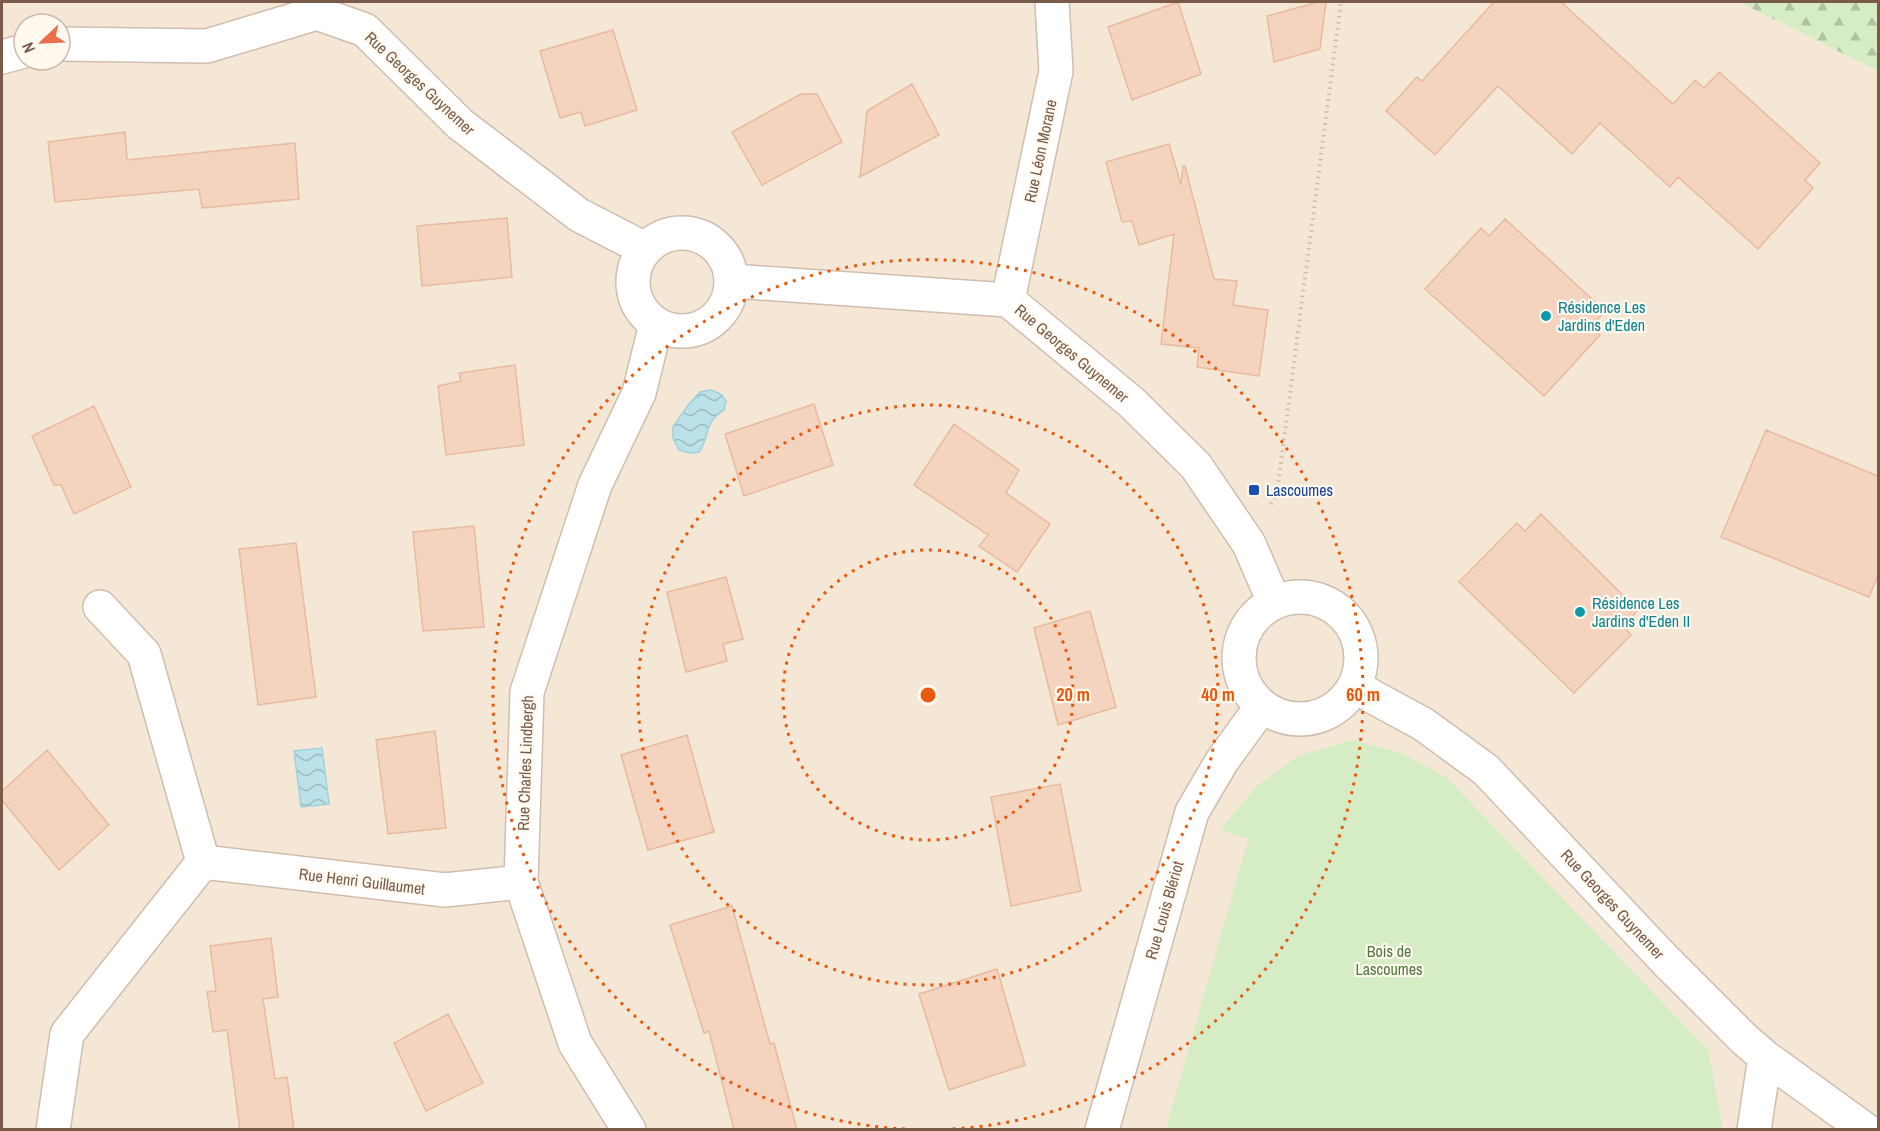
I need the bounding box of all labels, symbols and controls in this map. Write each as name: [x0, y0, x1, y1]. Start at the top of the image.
north arrow: [12, 12, 72, 72]
street label: Rue Georges Guynemer: [360, 26, 480, 140]
text: N: [16, 39, 40, 57]
street label: Rue Léon Morane: [1018, 97, 1062, 205]
place label: Résidence Les Jardins d'Eden: [1558, 296, 1646, 336]
street label: Rue Georges Guynemer: [1010, 299, 1134, 408]
marker: Résidence Les Jardins d'Eden: [1539, 309, 1553, 323]
place label: Lascoumes: [1266, 479, 1333, 501]
marker: Lascoumes: [1247, 483, 1261, 497]
place label: Résidence Les Jardins d'Eden II: [1592, 592, 1690, 632]
marker: Résidence Les Jardins d'Eden II: [1573, 605, 1587, 619]
text: 20 m: [1056, 682, 1090, 707]
text: 40 m: [1201, 682, 1235, 707]
text: 60 m: [1346, 682, 1380, 707]
centre of rings: [918, 685, 938, 705]
street label: Rue Charles Lindbergh: [512, 695, 538, 831]
street label: Rue Georges Guynemer: [1556, 844, 1670, 964]
street label: Rue Louis Blériot: [1139, 858, 1189, 962]
street label: Rue Henri Guillaumet: [298, 862, 427, 900]
park label: Bois de Lascoumes: [1355, 940, 1423, 980]

